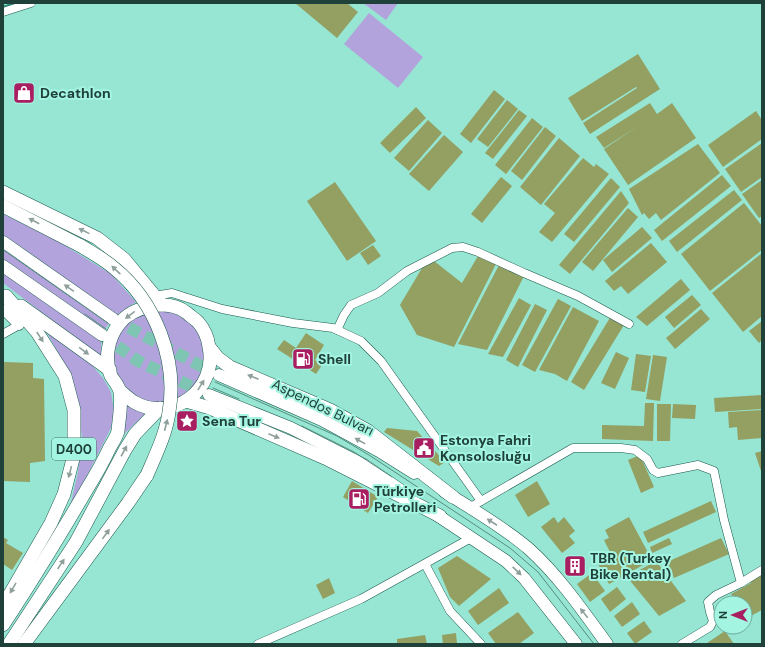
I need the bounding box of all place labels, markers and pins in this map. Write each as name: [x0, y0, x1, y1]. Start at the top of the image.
shop icon: Decathlon: [11, 80, 37, 106]
place label: Decathlon: [40, 84, 111, 102]
fuel station icon: Shell: [290, 346, 316, 372]
place label: Shell: [318, 350, 351, 368]
place icon: Sena Tur: [174, 408, 200, 434]
place label: Sena Tur: [202, 412, 261, 430]
place label: Estonya Fahri Konsolosluğu: [440, 431, 531, 465]
public building icon: Estonya Fahri Konsolosluğu: [411, 435, 437, 461]
place label: Türkiye Petrolleri: [374, 482, 436, 516]
fuel station icon: Türkiye Petrolleri: [346, 486, 372, 512]
place label: TBR (Turkey Bike Rental): [590, 549, 672, 583]
building icon: TBR (Turkey Bike Rental): [562, 553, 588, 579]

